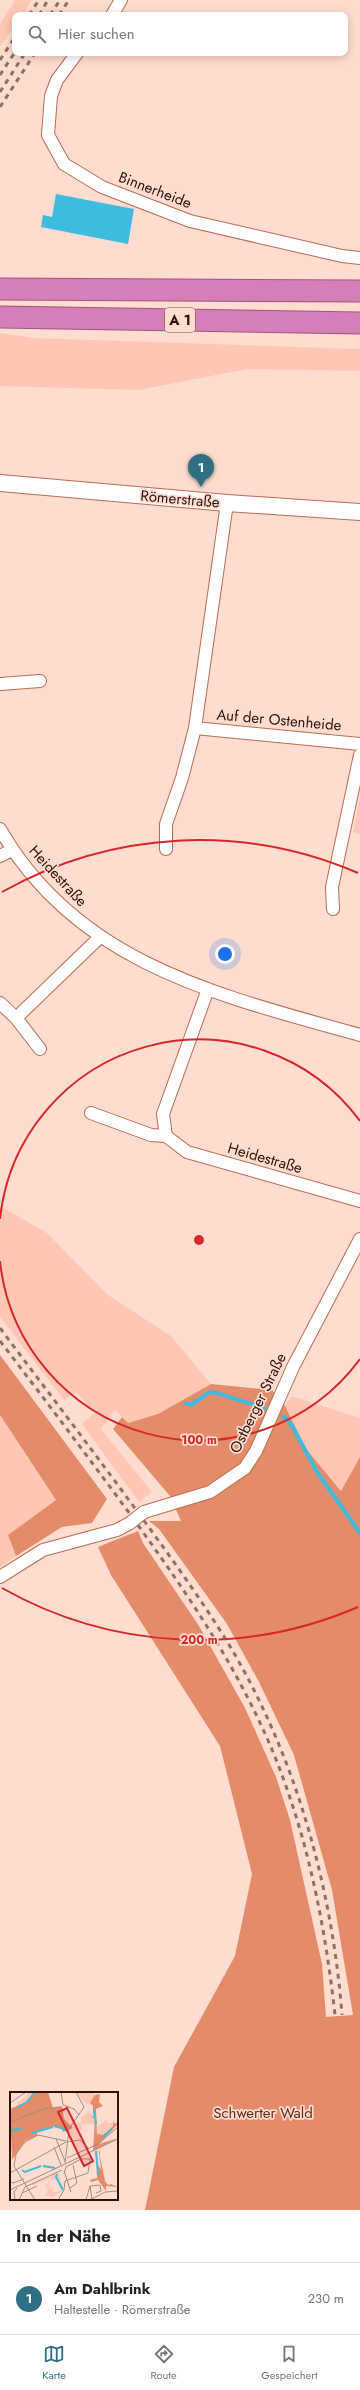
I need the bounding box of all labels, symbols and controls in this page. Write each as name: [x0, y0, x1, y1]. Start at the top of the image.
search box: [12, 12, 348, 56]
icon: search: [26, 23, 48, 45]
text: Hier suchen: [58, 23, 135, 45]
street label: Binnerheide: [115, 166, 195, 214]
road number: A 1: [165, 308, 195, 332]
pin: 1: [188, 454, 214, 487]
street label: Römerstraße: [140, 485, 221, 513]
street label: Auf der Ostenheide: [216, 704, 343, 736]
street label: Heidestraße: [24, 840, 92, 912]
your location: [215, 944, 235, 964]
street label: Heidestraße: [225, 1137, 305, 1179]
centre of rings: [192, 1233, 206, 1247]
street label: Ostberger Straße: [224, 1349, 292, 1457]
text: 100 m: [181, 1431, 217, 1449]
text: 200 m: [180, 1631, 218, 1649]
inset map: [10, 2092, 118, 2200]
park label: Schwerter Wald: [213, 2102, 313, 2124]
text: In der Nähe: [16, 2224, 111, 2248]
text: Am Dahlbrink: [54, 2278, 150, 2300]
text: 1: [26, 2289, 32, 2308]
text: 230 m: [308, 2289, 344, 2308]
text: Haltestelle · Römerstraße: [54, 2300, 191, 2319]
tab: Karte: [42, 2343, 66, 2383]
tab: Route: [150, 2343, 177, 2383]
tab: Gespeichert: [261, 2343, 318, 2383]

